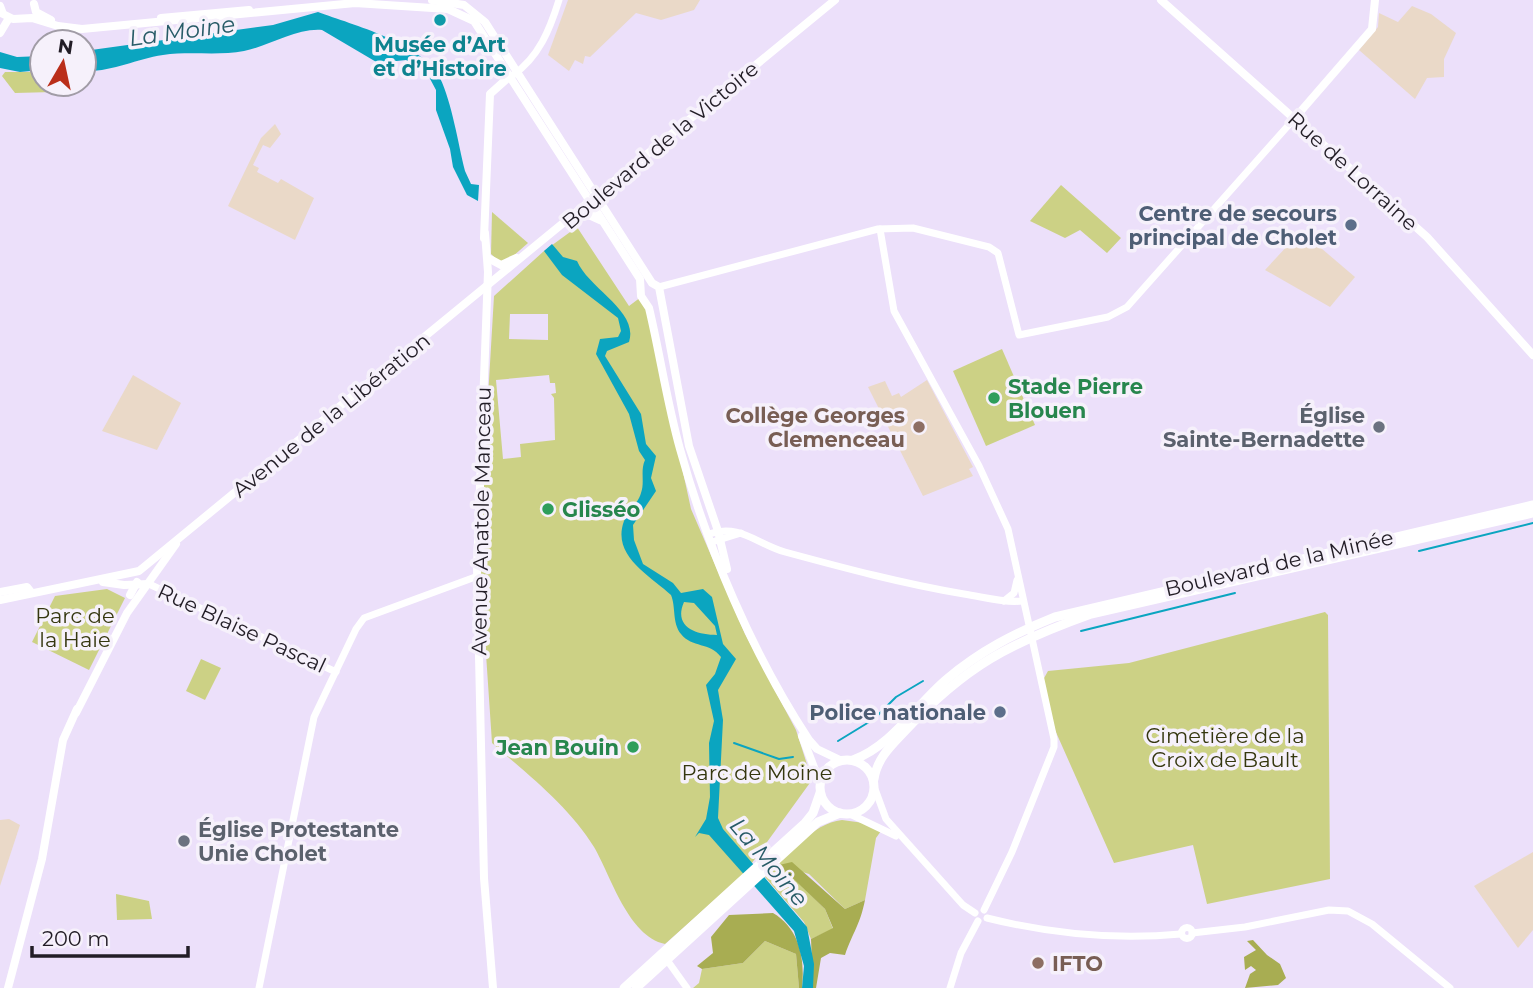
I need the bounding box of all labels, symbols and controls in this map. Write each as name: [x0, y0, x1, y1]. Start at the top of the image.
water label: La Moine: [127, 10, 237, 52]
marker: Musée d’Art et d’Histoire: [432, 12, 448, 28]
north arrow: [28, 28, 98, 98]
place label: Musée d’Art et d’Histoire: [373, 32, 507, 81]
text: N: [56, 34, 75, 59]
street label: Boulevard de la Victoire: [557, 56, 763, 234]
street label: Rue de Lorraine: [1283, 106, 1423, 236]
place label: Centre de secours principal de Cholet: [1128, 201, 1337, 250]
marker: Centre de secours principal de Cholet: [1343, 217, 1359, 233]
street label: Avenue de la Libération: [227, 328, 435, 502]
place label: Stade Pierre Blouen: [1008, 374, 1143, 423]
street label: Avenue Anatole Manceau: [466, 386, 496, 656]
marker: Stade Pierre Blouen: [986, 390, 1002, 406]
place label: Collège Georges Clemenceau: [725, 403, 905, 452]
place label: Église Sainte-Bernadette: [1163, 403, 1365, 452]
marker: Collège Georges Clemenceau: [911, 419, 927, 435]
marker: Église Sainte-Bernadette: [1371, 419, 1387, 435]
place label: Glisséo: [562, 497, 640, 522]
marker: Glisséo: [540, 501, 556, 517]
street label: Boulevard de la Minée: [1162, 525, 1396, 601]
street label: Rue Blaise Pascal: [154, 578, 330, 678]
park label: Parc de la Haie: [35, 603, 115, 652]
place label: Police nationale: [809, 700, 986, 725]
marker: Police nationale: [992, 704, 1008, 720]
park label: Cimetière de la Croix de Bault: [1145, 723, 1305, 772]
place label: Jean Bouin: [495, 735, 619, 760]
marker: Jean Bouin: [625, 739, 641, 755]
park label: Parc de Moine: [682, 760, 832, 785]
water label: La Moine: [724, 812, 814, 912]
place label: Église Protestante Unie Cholet: [198, 817, 399, 866]
marker: Église Protestante Unie Cholet: [176, 833, 192, 849]
scale bar: [32, 914, 187, 958]
text: 200 m: [42, 926, 109, 951]
place label: IFTO: [1052, 951, 1103, 976]
marker: IFTO: [1030, 955, 1046, 971]

